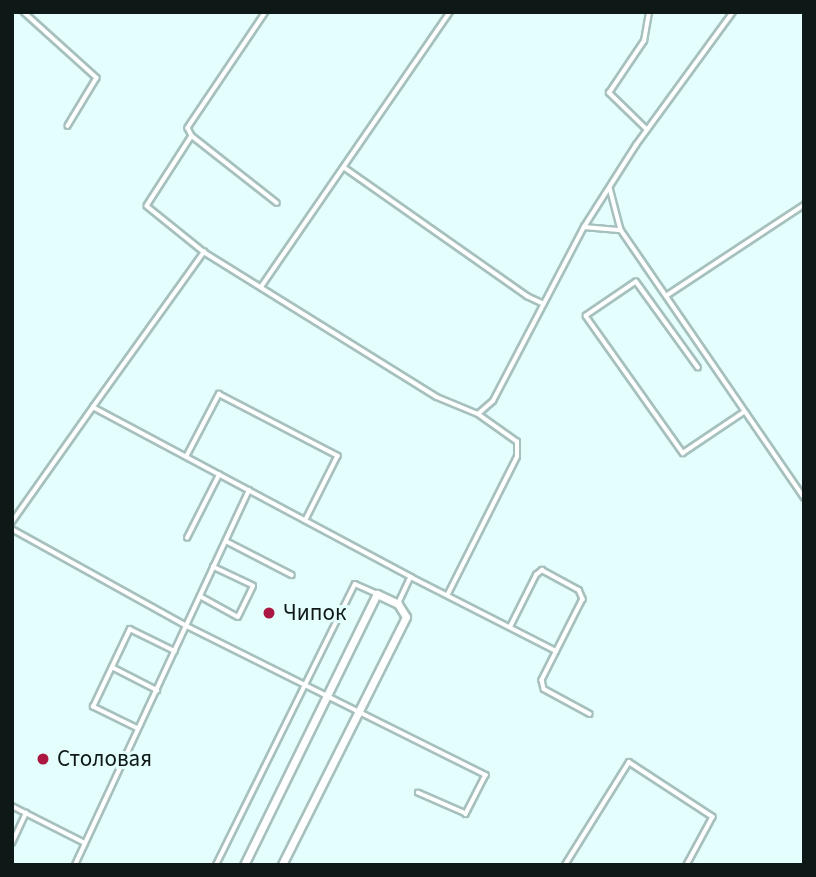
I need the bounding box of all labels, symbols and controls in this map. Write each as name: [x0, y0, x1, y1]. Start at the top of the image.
place label: Чипок: [283, 599, 346, 627]
marker: Чипок: [261, 605, 277, 621]
place label: Столовая: [57, 745, 152, 773]
marker: Столовая: [35, 751, 51, 767]

